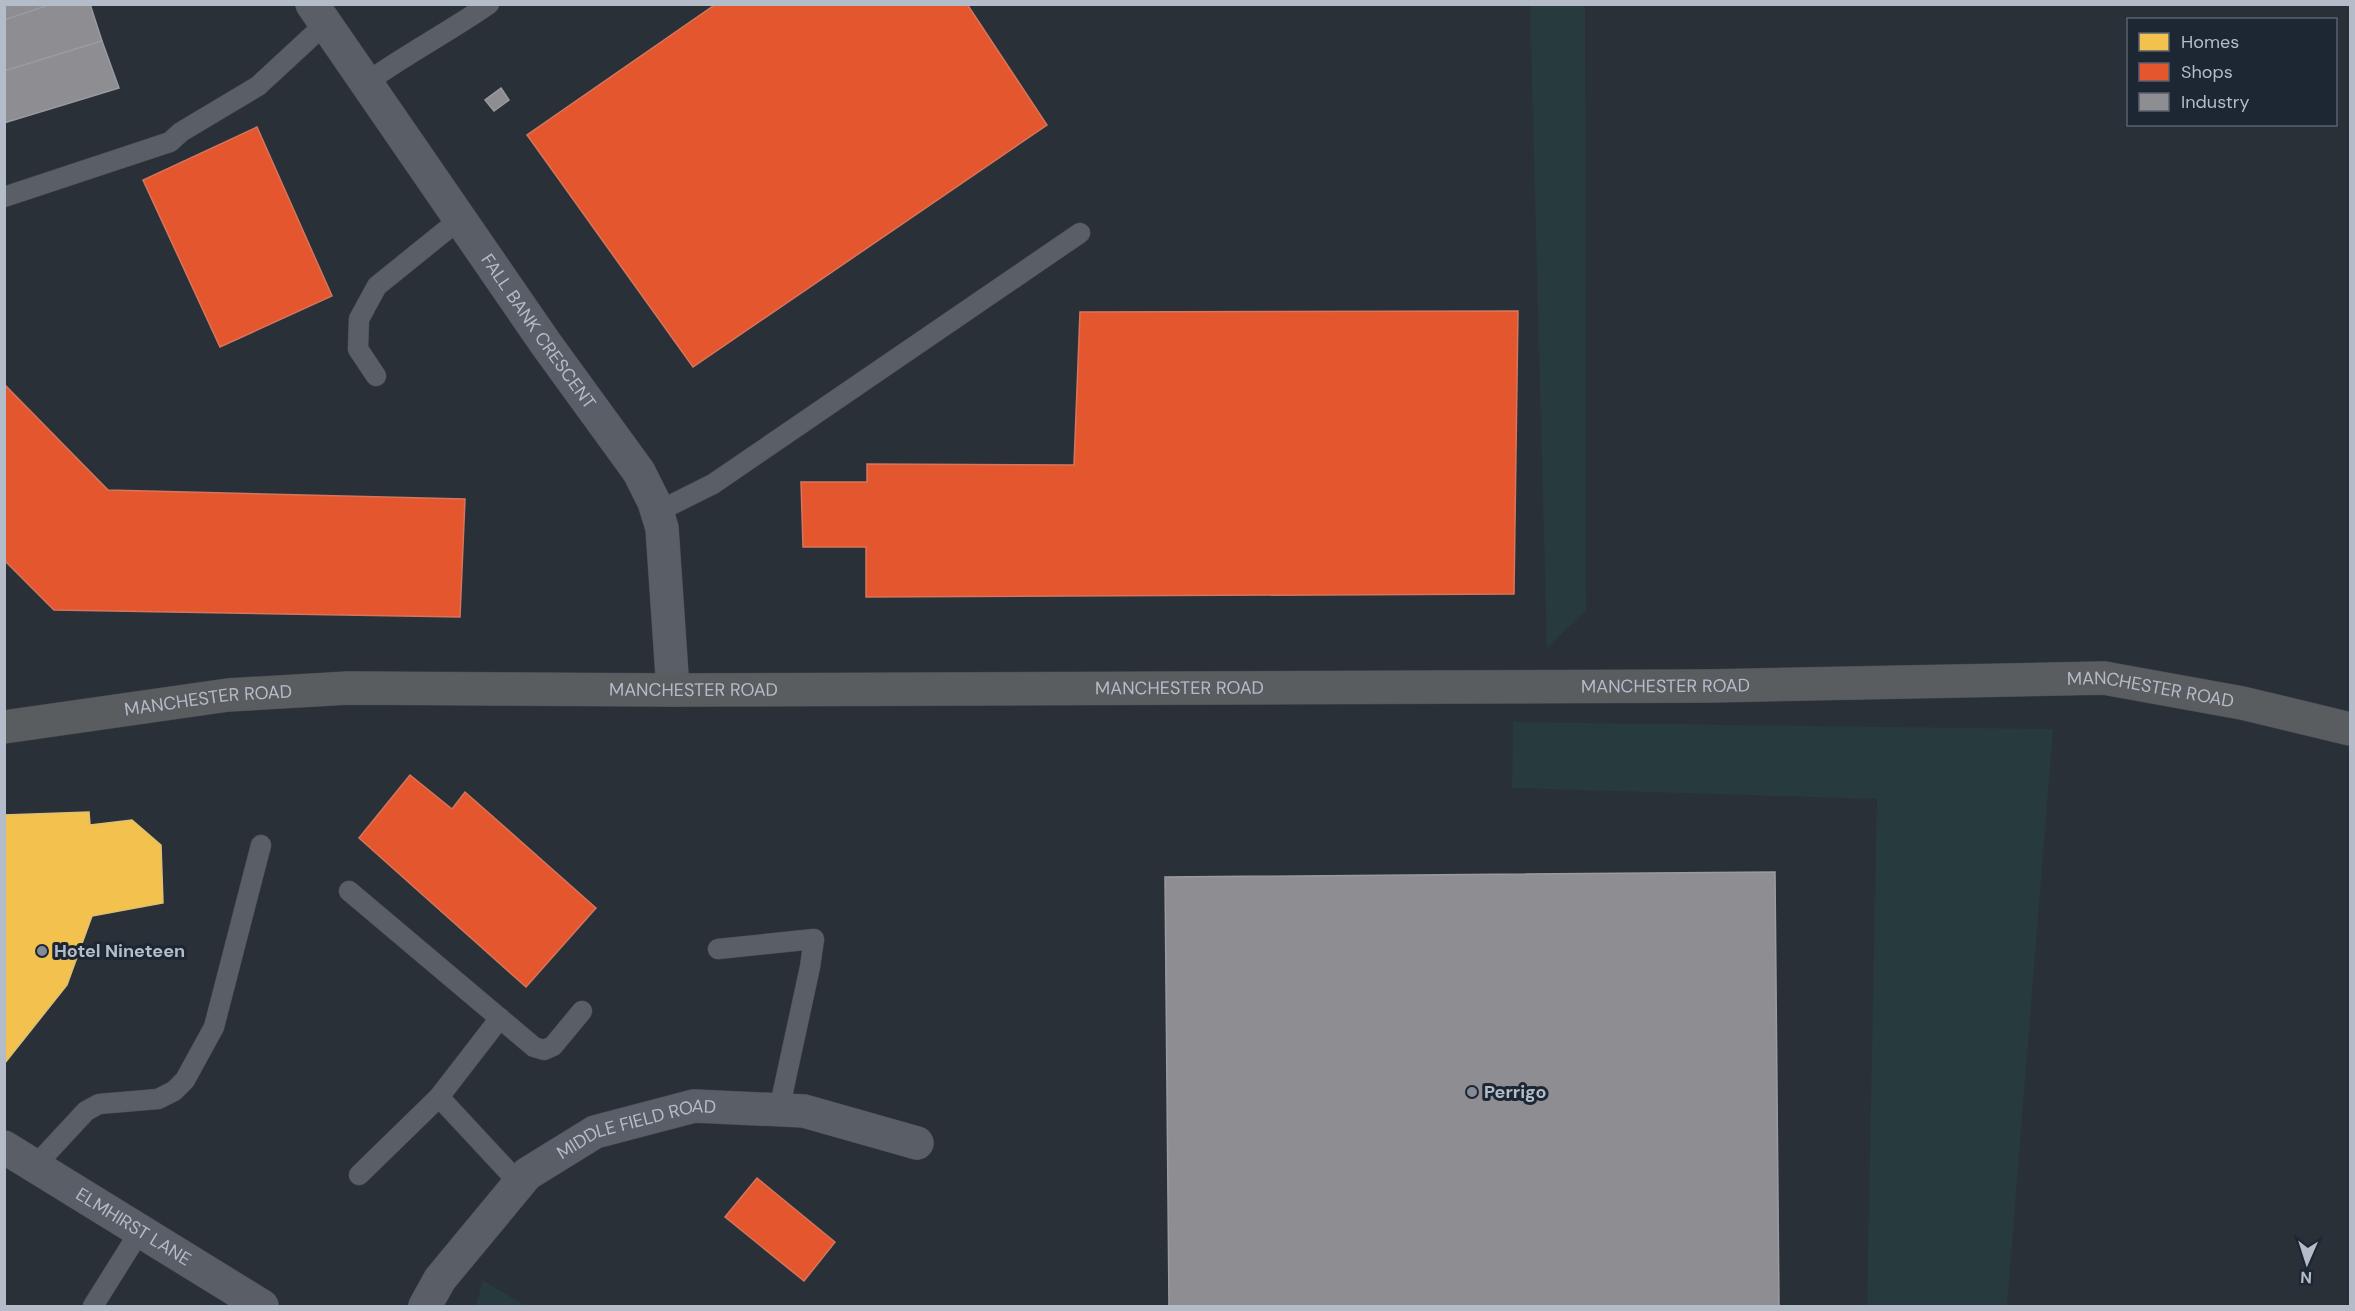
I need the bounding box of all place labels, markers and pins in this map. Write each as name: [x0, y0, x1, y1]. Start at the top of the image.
place label: Hotel Nineteen: [54, 939, 185, 963]
marker: Hotel Nineteen: [35, 944, 49, 958]
place label: Perrigo: [1484, 1080, 1546, 1104]
marker: Perrigo: [1465, 1085, 1479, 1099]

